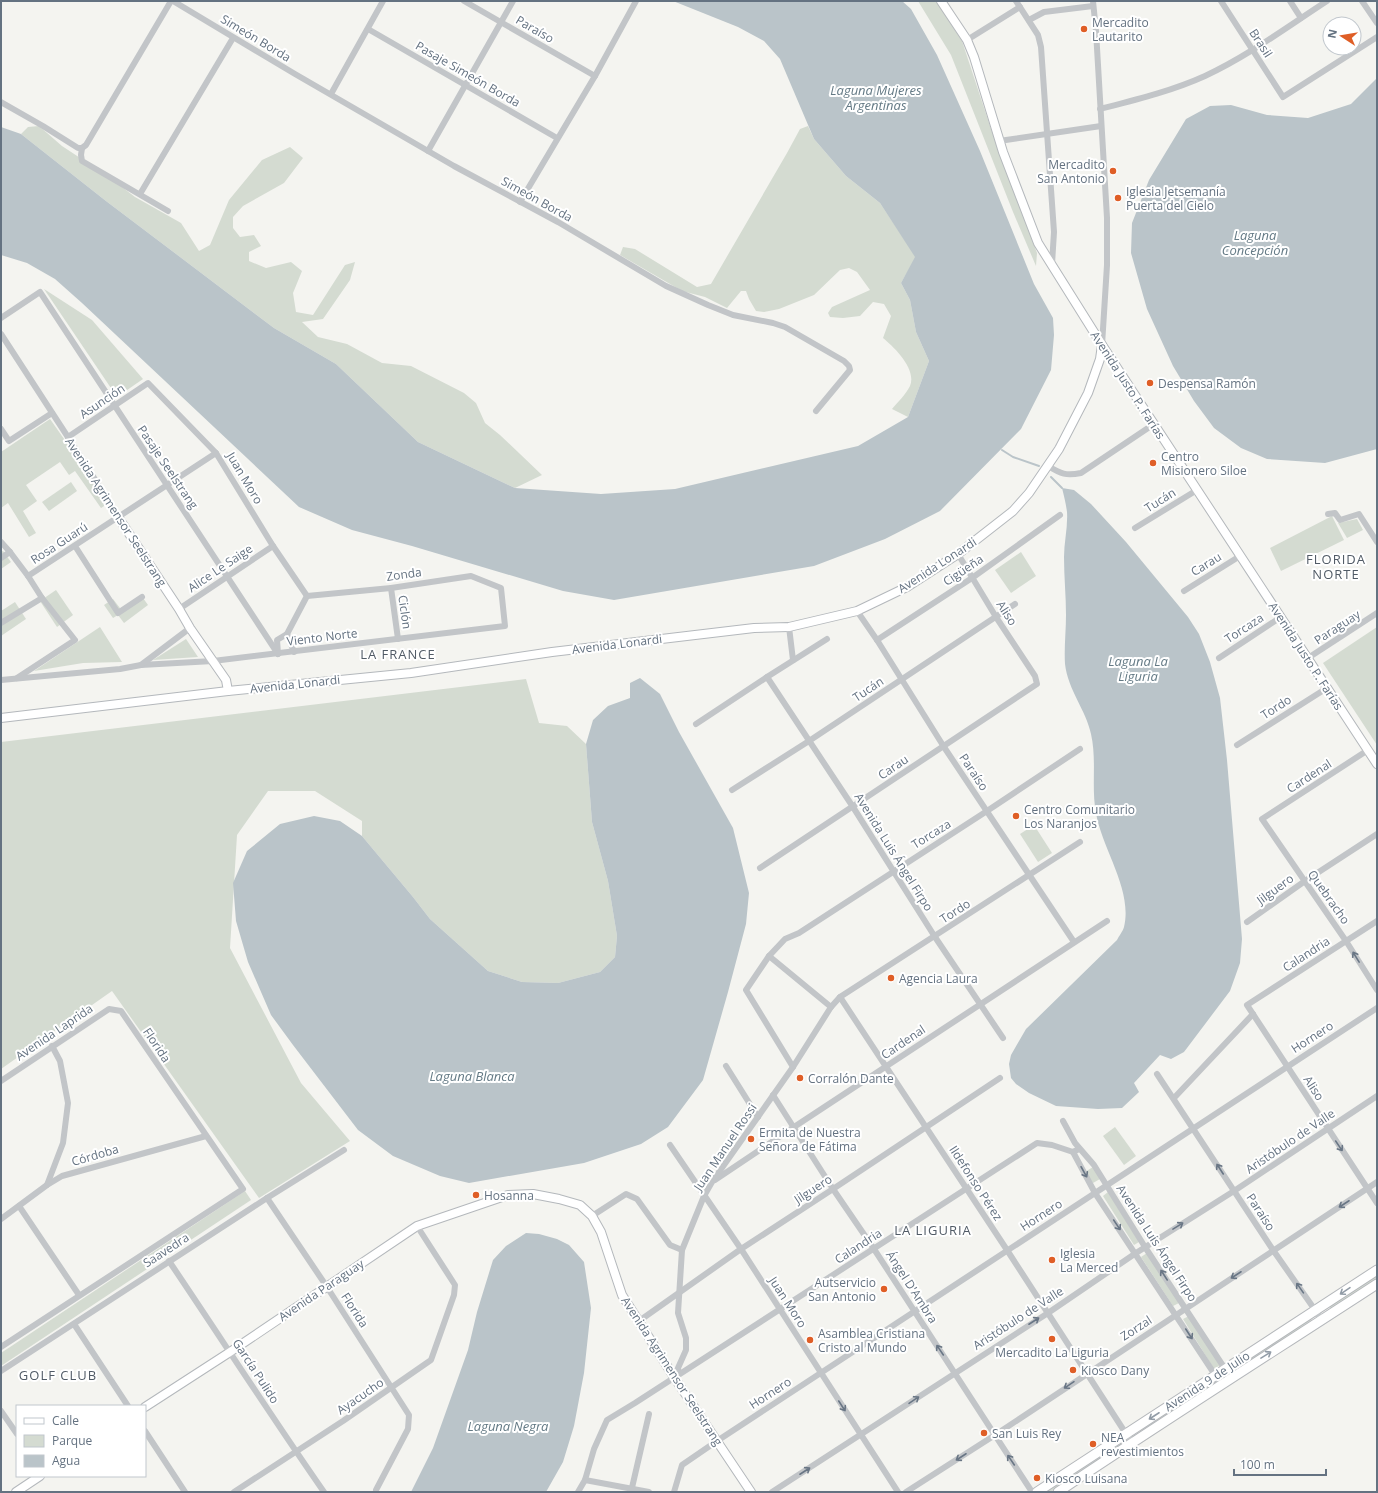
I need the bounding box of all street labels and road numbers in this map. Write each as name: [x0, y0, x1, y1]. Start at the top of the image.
street label: Simeón Borda: [218, 10, 294, 66]
street label: Paraíso: [513, 11, 557, 47]
street label: Brasil: [1245, 25, 1277, 61]
street label: Pasaje Simeón Borda: [413, 37, 523, 111]
street label: Simeón Borda: [498, 172, 576, 226]
street label: Avenida Justo P. Farías: [1087, 328, 1169, 442]
street label: Asunción: [76, 380, 128, 422]
street label: Pasaje Seelstrang: [134, 422, 203, 513]
street label: Avenida Agrimensor Seelstrang: [61, 434, 171, 590]
street label: Juan Moro: [222, 448, 267, 507]
street label: Tucán: [1141, 484, 1179, 516]
street label: Rosa Guarú: [27, 518, 91, 568]
street label: Avenida Lonardi: [894, 533, 980, 597]
street label: Alice Le Saige: [184, 540, 256, 596]
street label: Carau: [1187, 548, 1225, 580]
street label: Cigüeña: [939, 550, 987, 590]
street label: Zonda: [385, 563, 423, 585]
street label: Ciclón: [394, 594, 416, 630]
street label: Aliso: [993, 597, 1021, 629]
street label: Avenida Justo P. Farías: [1265, 599, 1347, 713]
street label: Paraguay: [1311, 605, 1364, 648]
street label: Torcaza: [1221, 609, 1267, 647]
street label: Viento Norte: [286, 624, 359, 650]
street label: Avenida Lonardi: [571, 630, 663, 658]
street label: Avenida Lonardi: [249, 671, 341, 697]
street label: Tucán: [849, 673, 887, 705]
street label: Tordo: [1257, 691, 1295, 723]
street label: Paraíso: [955, 750, 993, 794]
street label: Carau: [874, 751, 912, 783]
street label: Cardenal: [1283, 755, 1335, 797]
street label: Avenida Luis Ángel Firpo: [851, 790, 937, 914]
street label: Torcaza: [908, 815, 954, 853]
street label: Quebracho: [1304, 866, 1354, 928]
street label: Jilguero: [1252, 870, 1297, 909]
street label: Tordo: [936, 895, 974, 927]
street label: Calandria: [1279, 932, 1333, 976]
street label: Avenida Laprida: [12, 1000, 96, 1064]
street label: Hornero: [1288, 1017, 1336, 1057]
street label: Cardenal: [877, 1021, 929, 1063]
street label: Florida: [139, 1024, 175, 1066]
street label: Aliso: [1300, 1072, 1328, 1104]
street label: Juan Manuel Rossi: [689, 1100, 761, 1195]
street label: Aristóbulo de Valle: [1242, 1105, 1338, 1177]
street label: Córdoba: [69, 1140, 121, 1170]
street label: Ildefonso Pérez: [945, 1142, 1007, 1224]
street label: Jilguero: [790, 1170, 835, 1208]
street label: Avenida Luis Ángel Firpo: [1113, 1181, 1201, 1305]
street label: Paraíso: [1243, 1190, 1279, 1234]
street label: Hornero: [1017, 1195, 1065, 1235]
street label: Calandria: [831, 1224, 885, 1268]
street label: Saavedra: [140, 1229, 192, 1271]
street label: Ángel D'Ambra: [882, 1247, 942, 1327]
street label: Avenida Paraguay: [275, 1254, 368, 1325]
street label: Juan Moro: [765, 1272, 811, 1331]
street label: Aristóbulo de Valle: [969, 1282, 1067, 1354]
street label: Florida: [337, 1289, 373, 1331]
street label: Avenida Agrimensor Seelstrang: [617, 1293, 727, 1449]
street label: Zorzal: [1117, 1312, 1155, 1344]
street label: García Pulido: [229, 1335, 283, 1407]
street label: Avenida 9 de Julio: [1161, 1347, 1253, 1415]
street label: Hornero: [746, 1373, 794, 1413]
street label: Ayacucho: [333, 1374, 387, 1418]

